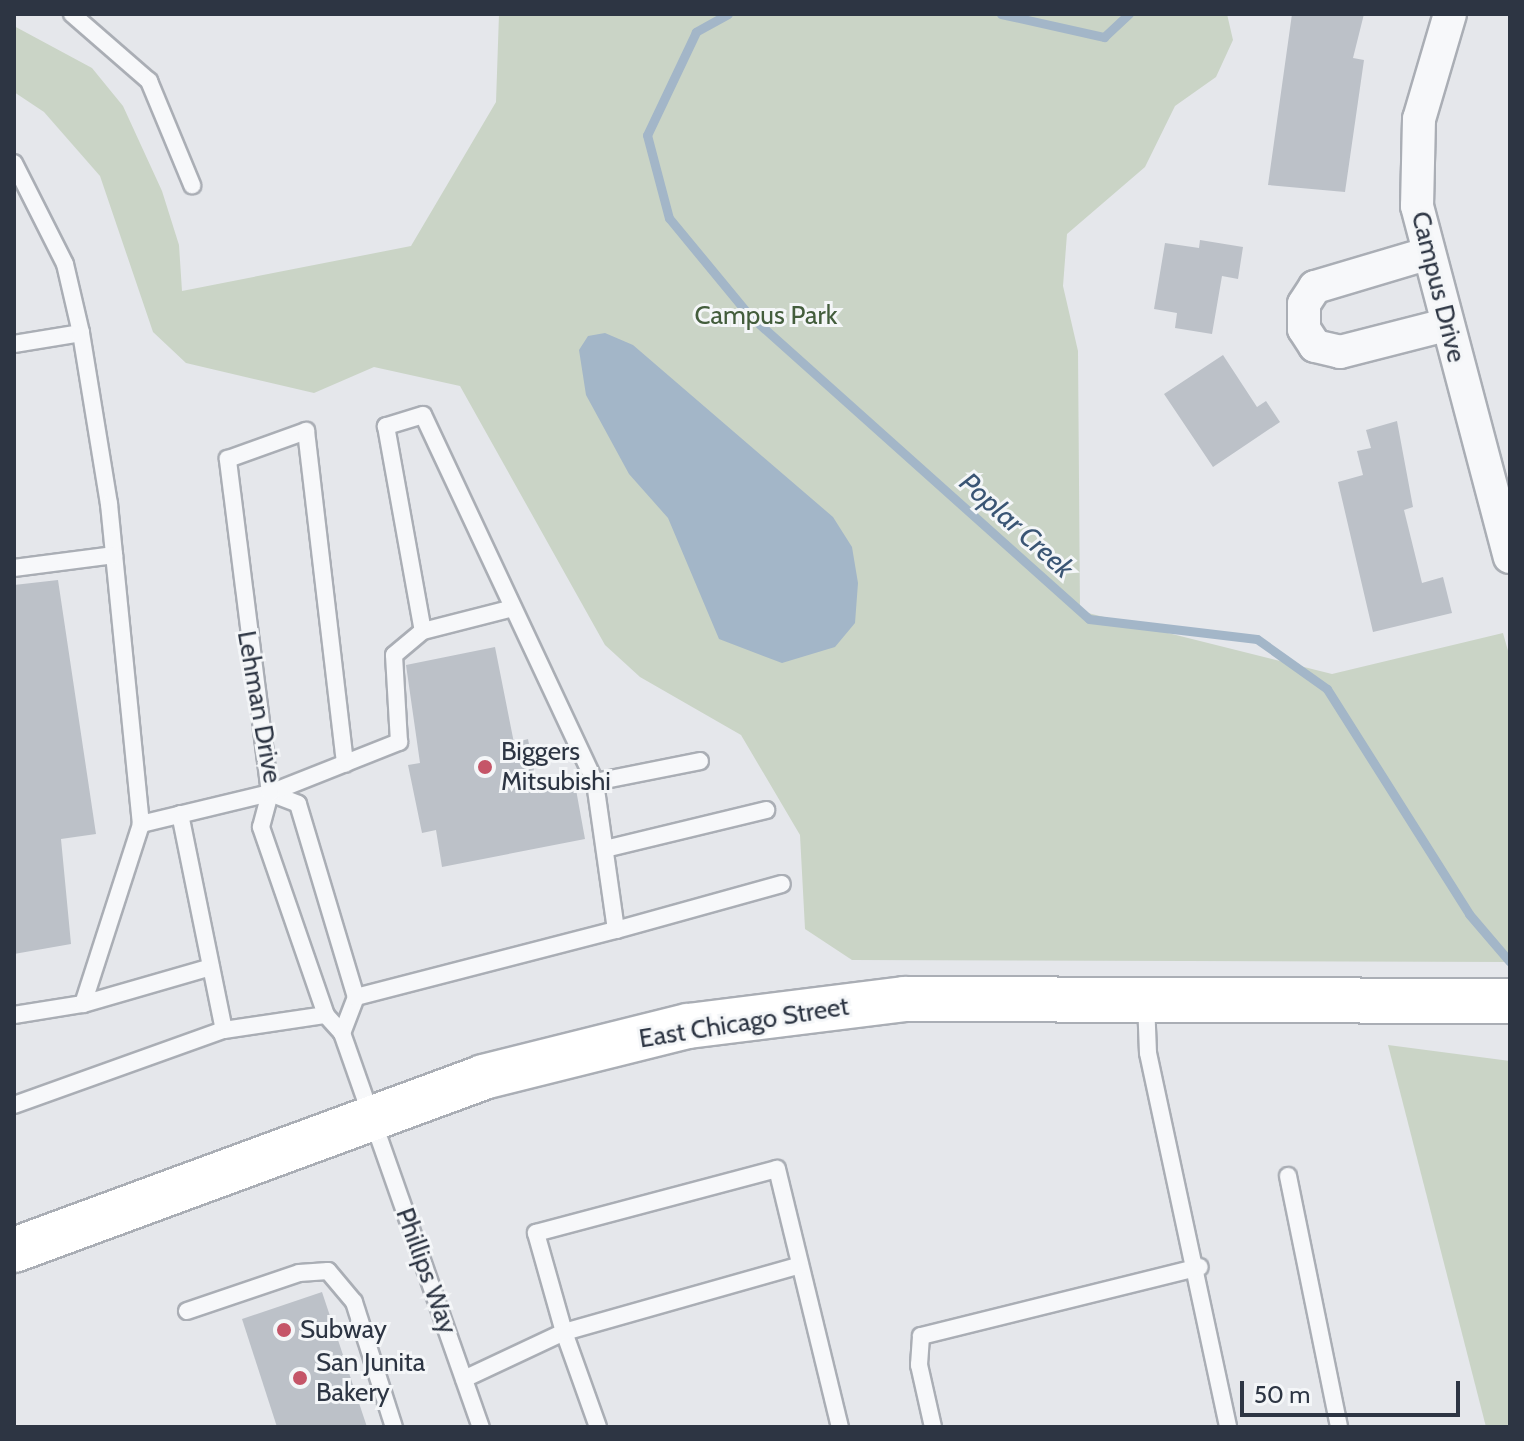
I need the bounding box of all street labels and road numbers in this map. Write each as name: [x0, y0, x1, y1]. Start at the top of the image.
street label: Campus Drive: [1404, 208, 1472, 366]
street label: Lehman Drive: [230, 628, 288, 786]
street label: East Chicago Street: [637, 991, 851, 1055]
street label: Phillips Way: [389, 1204, 463, 1338]

